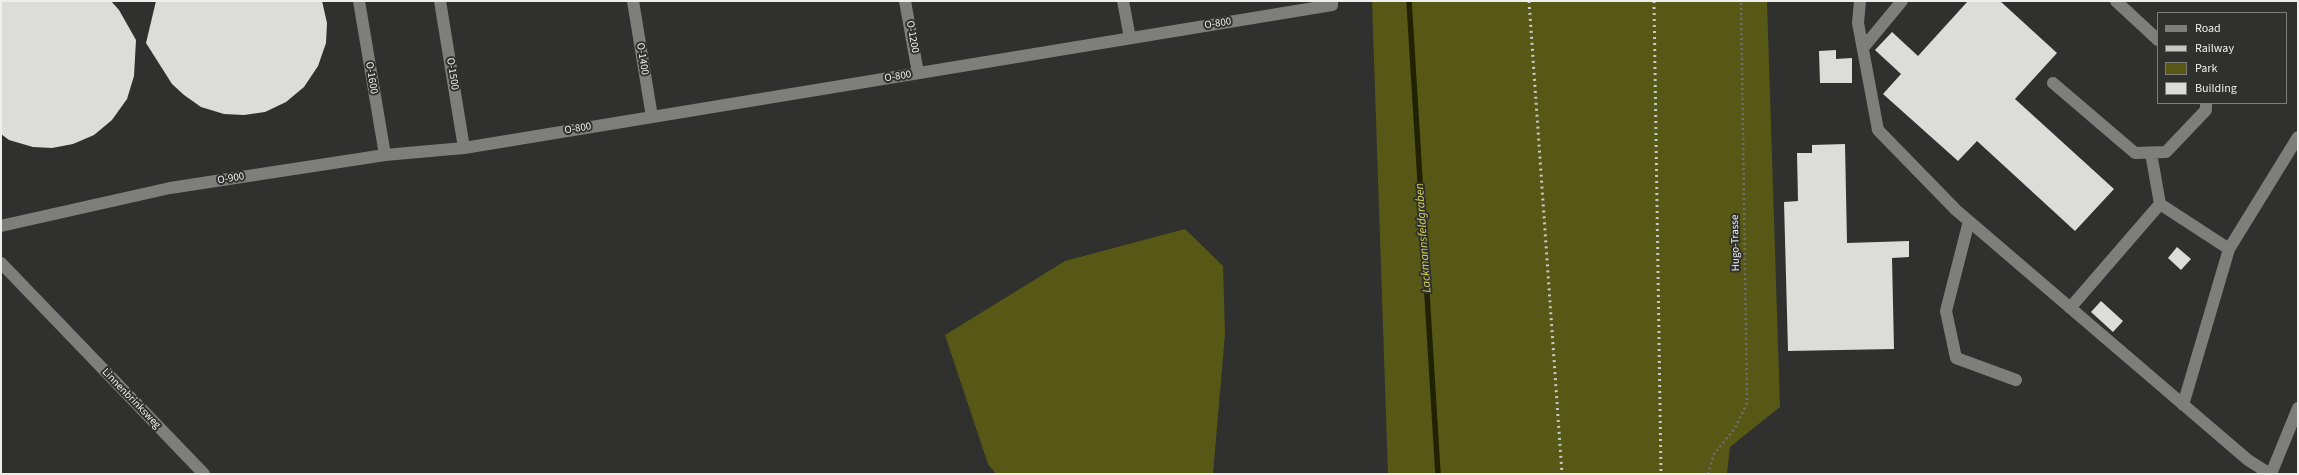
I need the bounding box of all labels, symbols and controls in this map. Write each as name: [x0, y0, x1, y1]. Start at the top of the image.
legend: [2157, 12, 2287, 104]
street label: O-800: [1204, 15, 1232, 33]
street label: O-1200: [903, 20, 921, 54]
text: Road: [2195, 20, 2221, 37]
text: Railway: [2195, 40, 2234, 57]
street label: O-1400: [633, 42, 651, 76]
street label: O-1500: [443, 57, 461, 91]
text: Park: [2195, 60, 2217, 77]
street label: O-1600: [362, 61, 380, 95]
street label: O-800: [884, 68, 912, 86]
text: Building: [2195, 80, 2237, 97]
street label: O-800: [564, 120, 592, 138]
street label: O-900: [217, 170, 245, 188]
water label: Lackmannsfeldgraben: [1413, 183, 1435, 293]
street label: Hugo-Trasse: [1729, 215, 1743, 271]
street label: Linnenbrinksweg: [99, 366, 163, 432]

